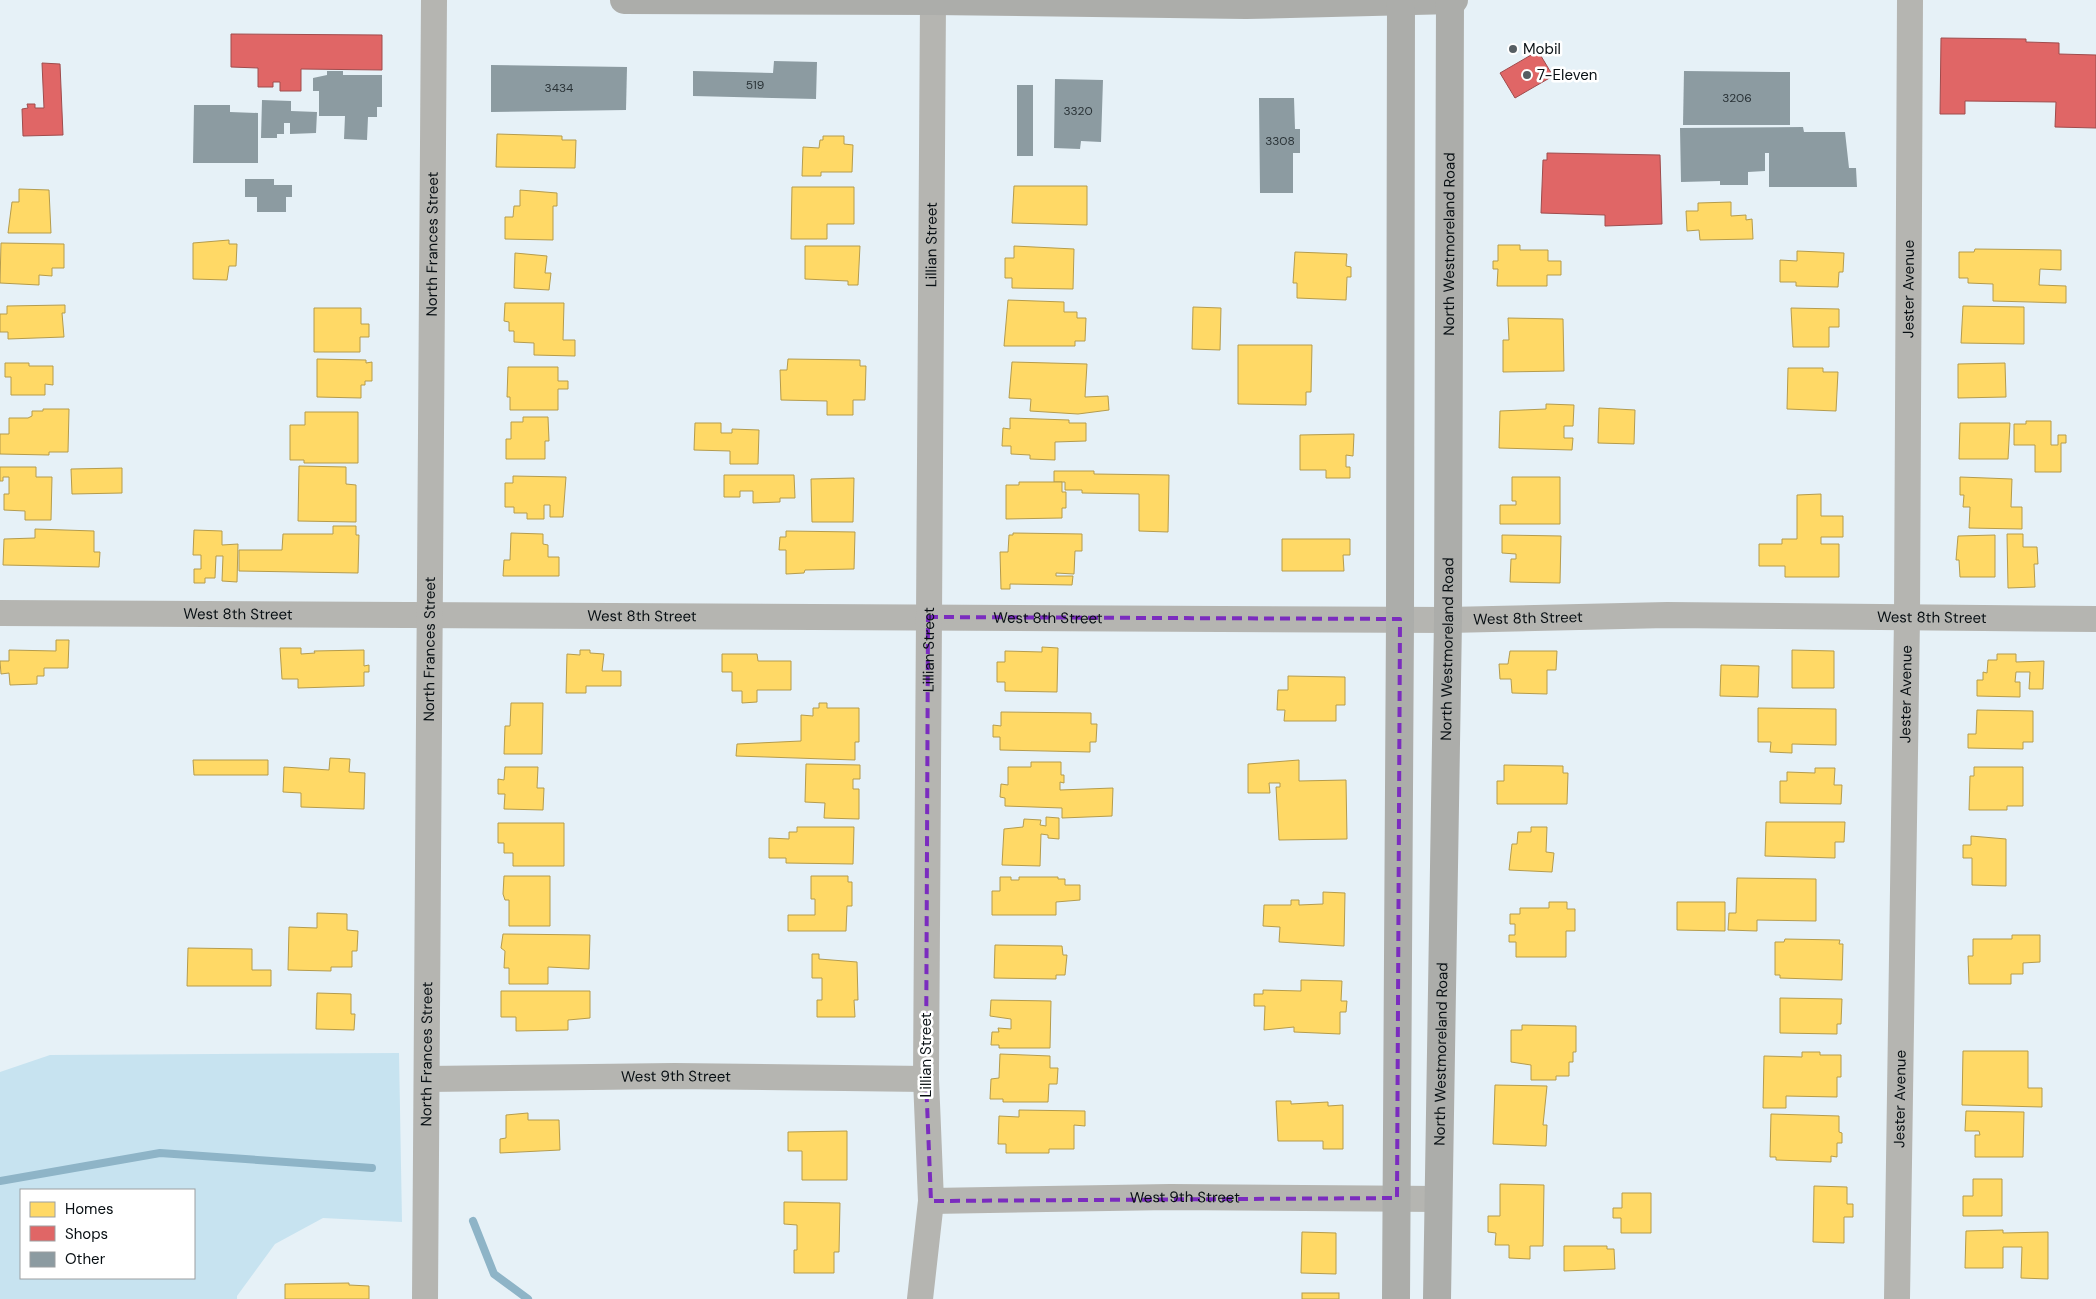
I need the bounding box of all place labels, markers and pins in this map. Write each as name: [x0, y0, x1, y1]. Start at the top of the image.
place label: Mobil: [1523, 39, 1561, 59]
marker: Mobil: [1507, 43, 1519, 55]
place label: 7-Eleven: [1537, 65, 1597, 85]
marker: 7-Eleven: [1521, 69, 1533, 81]

